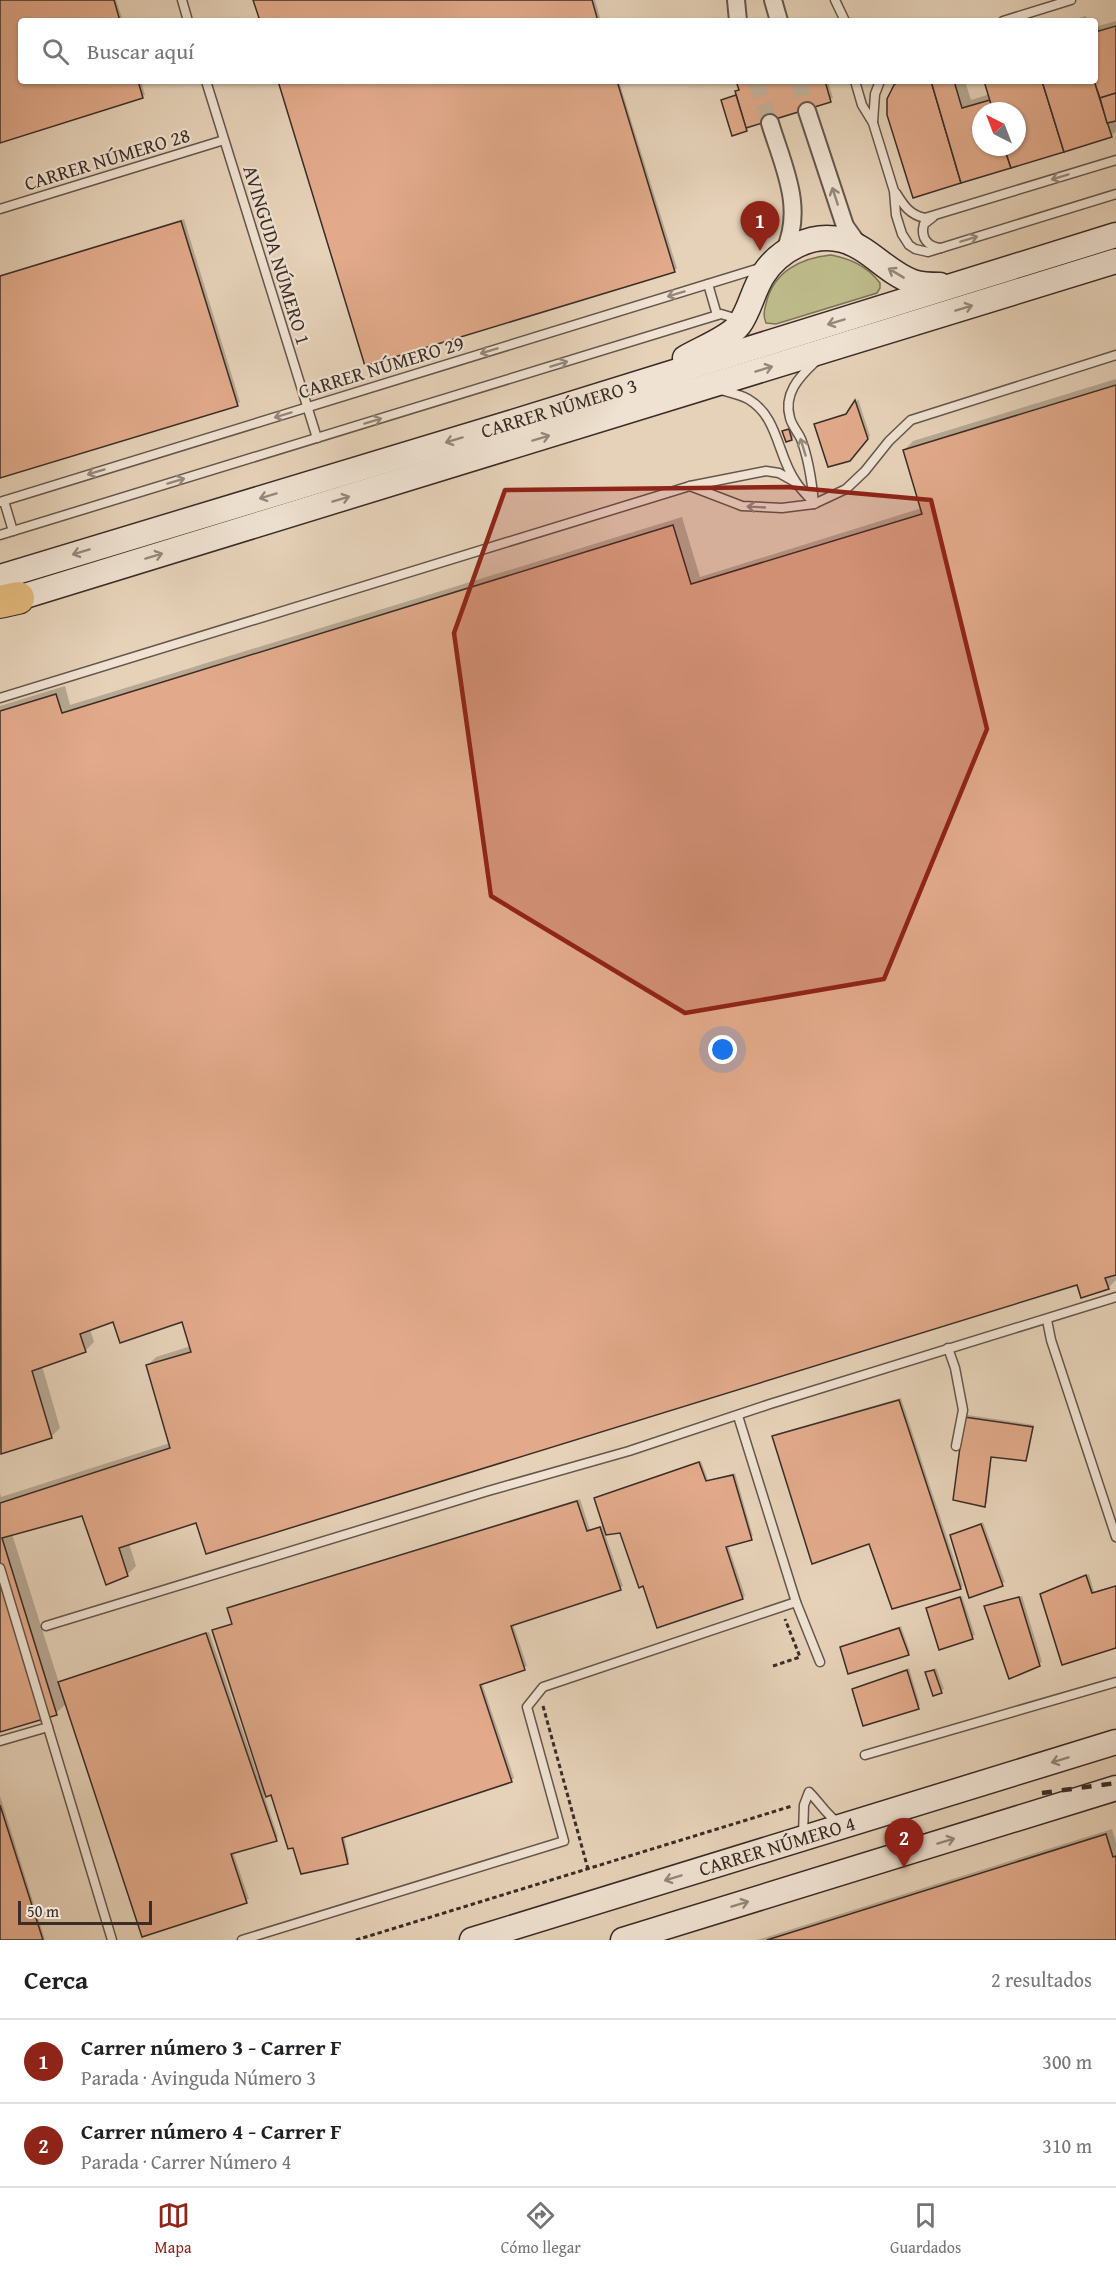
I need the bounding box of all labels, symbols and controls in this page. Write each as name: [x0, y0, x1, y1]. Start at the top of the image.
search box: [18, 18, 1098, 84]
icon: search: [39, 35, 72, 68]
text: Buscar aquí: [87, 35, 194, 67]
north arrow: [972, 102, 1026, 156]
street label: CARRER NÚMERO 28: [21, 120, 193, 197]
street label: AVINGUDA NÚMERO 1: [236, 161, 319, 348]
one-way arrow: [1051, 172, 1070, 183]
one-way arrow: [829, 187, 840, 206]
pin: 1: [740, 202, 780, 251]
one-way arrow: [959, 233, 978, 244]
one-way arrow: [888, 266, 905, 278]
one-way arrow: [667, 289, 686, 300]
one-way arrow: [954, 302, 973, 313]
one-way arrow: [827, 317, 846, 328]
street label: CARRER NÚMERO 29: [295, 328, 467, 405]
one-way arrow: [480, 346, 499, 357]
one-way arrow: [549, 358, 568, 369]
one-way arrow: [754, 363, 773, 374]
street label: CARRER NÚMERO 3: [477, 370, 641, 445]
one-way arrow: [274, 410, 293, 421]
one-way arrow: [363, 415, 382, 426]
one-way arrow: [531, 432, 550, 443]
one-way arrow: [445, 435, 464, 446]
one-way arrow: [796, 438, 807, 457]
one-way arrow: [87, 467, 106, 478]
one-way arrow: [166, 475, 185, 486]
one-way arrow: [259, 491, 278, 502]
one-way arrow: [331, 493, 350, 504]
one-way arrow: [747, 502, 767, 513]
one-way arrow: [72, 547, 91, 558]
one-way arrow: [144, 550, 163, 561]
your location: [708, 1035, 737, 1064]
one-way arrow: [1051, 1755, 1070, 1766]
street label: CARRER NÚMERO 4: [695, 1808, 859, 1883]
pin: 2: [884, 1818, 924, 1868]
one-way arrow: [936, 1835, 955, 1846]
one-way arrow: [664, 1873, 683, 1884]
scale bar: [18, 1898, 152, 1926]
one-way arrow: [730, 1898, 749, 1909]
text: 50 m: [27, 1899, 59, 1923]
text: Cerca: [24, 1960, 88, 1999]
text: 2 resultados: [991, 1965, 1092, 1994]
text: Carrer número 3 - Carrer F: [81, 2031, 342, 2063]
text: 1: [38, 2047, 49, 2076]
text: 300 m: [1042, 2047, 1092, 2076]
text: Parada · Avinguda Número 3: [81, 2063, 316, 2092]
text: Carrer número 4 - Carrer F: [81, 2115, 342, 2147]
text: 2: [38, 2131, 49, 2160]
text: 310 m: [1042, 2131, 1092, 2160]
text: Parada · Carrer Número 4: [81, 2147, 291, 2176]
tab: Mapa: [155, 2199, 191, 2259]
tab: Cómo llegar: [501, 2199, 581, 2259]
tab: Guardados: [890, 2199, 961, 2259]

